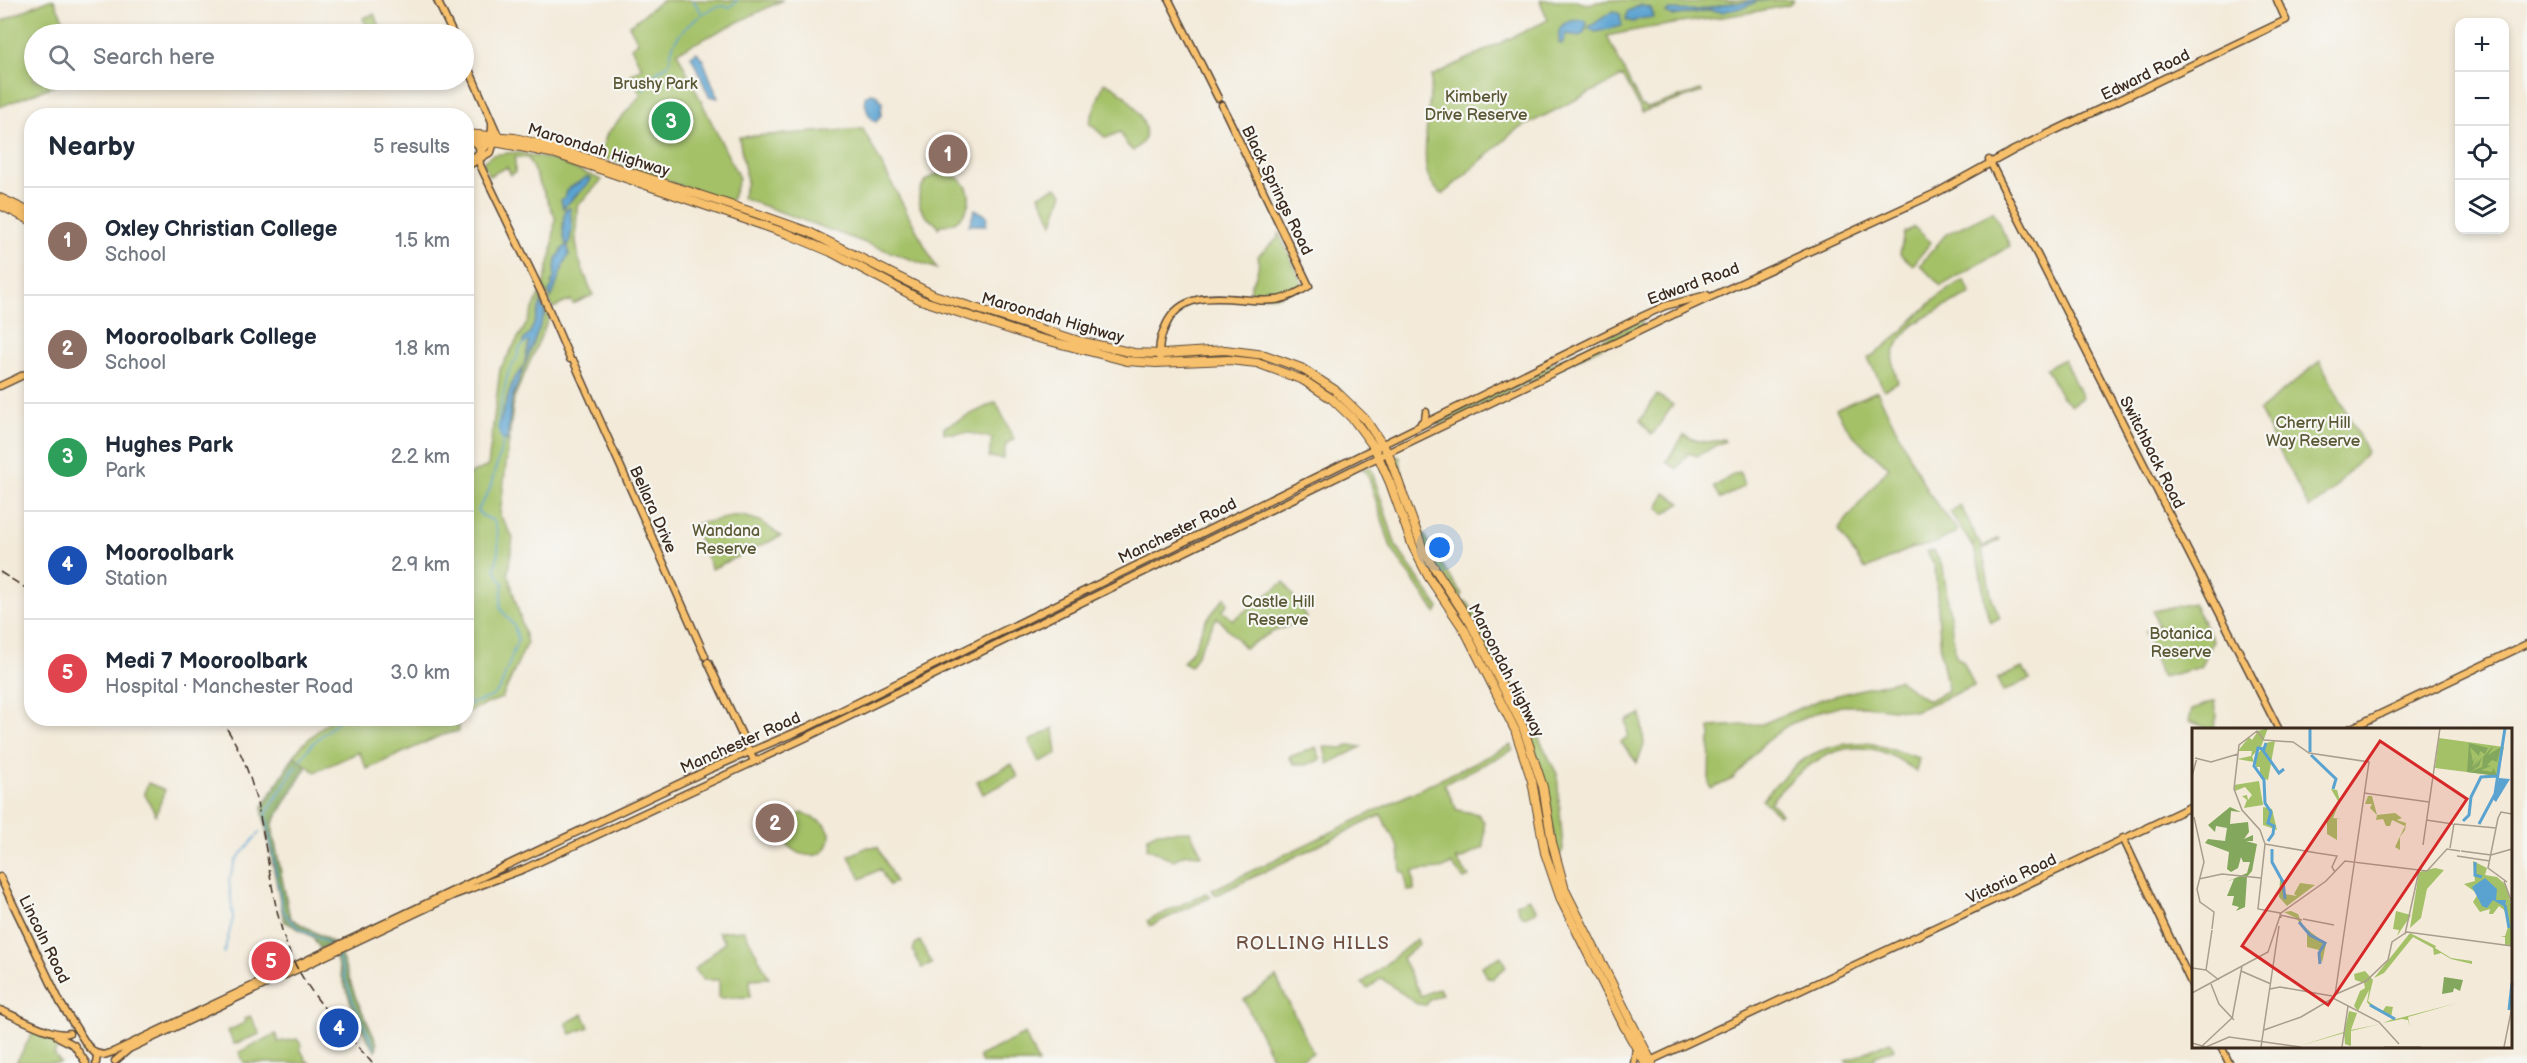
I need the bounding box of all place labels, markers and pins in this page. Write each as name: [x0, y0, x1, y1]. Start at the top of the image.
pin: 3: [652, 98, 690, 144]
pin: 1: [928, 132, 968, 176]
pin: 2: [756, 800, 794, 846]
pin: 5: [252, 938, 290, 984]
pin: 4: [320, 1006, 358, 1050]

